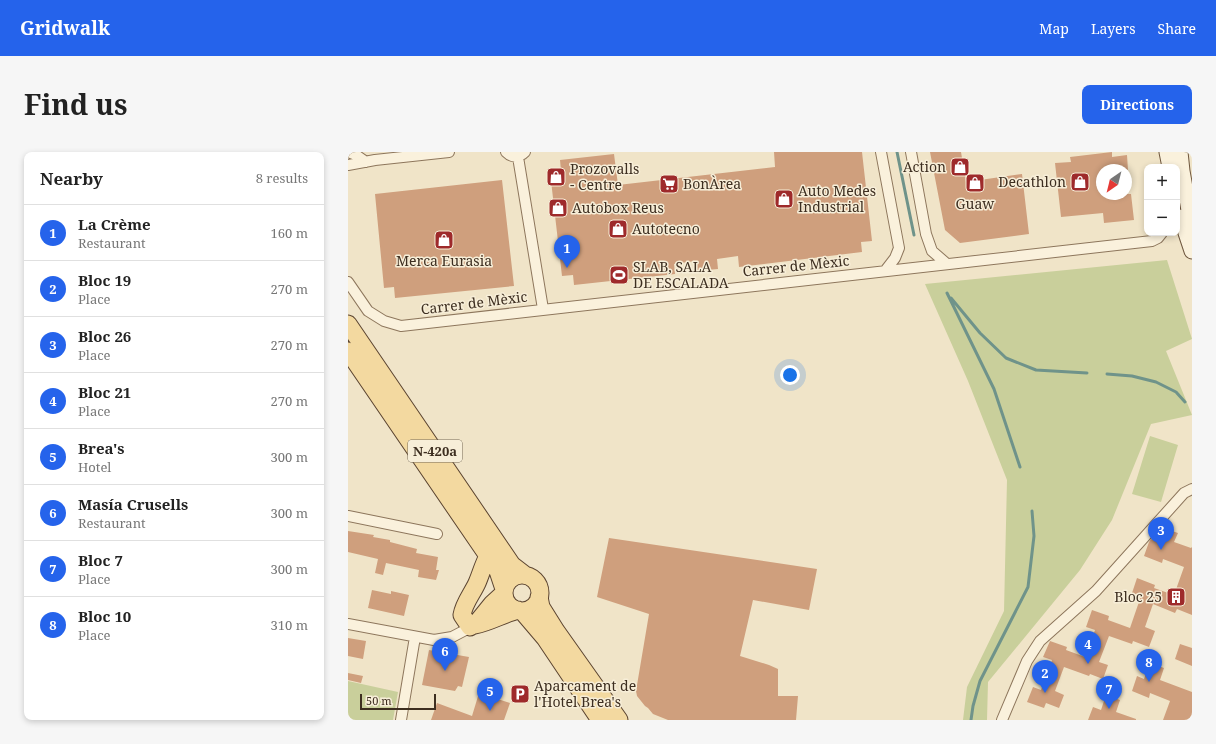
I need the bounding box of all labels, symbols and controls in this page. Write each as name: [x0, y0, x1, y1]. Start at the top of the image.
text: Gridwalk: [20, 15, 110, 41]
text: Map: [1039, 19, 1069, 38]
text: Layers: [1091, 19, 1136, 38]
text: Share: [1158, 19, 1196, 38]
text: Find us: [24, 85, 128, 123]
button: Directions: [1082, 85, 1192, 124]
shop icon: Action: [949, 156, 971, 178]
place label: Action: [903, 157, 946, 176]
place label: Prozovalls - Centre: [570, 159, 639, 194]
north arrow: [1096, 164, 1132, 200]
map controls: [1144, 164, 1180, 236]
button: +: [1144, 164, 1180, 200]
shop icon: Prozovalls - Centre: [545, 166, 567, 188]
text: Nearby: [40, 167, 103, 190]
text: 8 results: [256, 169, 308, 187]
shop icon: Decathlon: [1069, 171, 1091, 193]
shop icon: Guaw: [964, 172, 986, 194]
place label: Decathlon: [998, 172, 1066, 191]
supermarket icon: BonÀrea: [658, 173, 680, 195]
place label: BonÀrea: [683, 174, 741, 193]
place label: Auto Medes Industrial: [798, 181, 876, 216]
shop icon: Auto Medes Industrial: [773, 188, 795, 210]
place label: Guaw: [956, 194, 995, 213]
shop icon: Autobox Reus: [547, 197, 569, 219]
place label: Autobox Reus: [572, 198, 664, 217]
button: −: [1144, 200, 1180, 236]
text: La Crème: [78, 214, 151, 234]
shop icon: Autotecno: [607, 218, 629, 240]
place label: Autotecno: [632, 219, 700, 238]
text: 1: [49, 224, 57, 242]
text: 160 m: [271, 224, 308, 242]
shop icon: Merca Eurasia: [433, 229, 455, 251]
text: Restaurant: [78, 234, 146, 252]
pin: 1: [554, 235, 580, 268]
street label: Carrer de Mèxic: [742, 250, 850, 281]
place label: Merca Eurasia: [396, 251, 492, 270]
place label: SLAB, SALA DE ESCALADA: [633, 257, 729, 292]
sports icon: SLAB, SALA DE ESCALADA: [608, 264, 630, 286]
text: Bloc 19: [78, 270, 131, 290]
text: 2: [49, 280, 57, 298]
text: 270 m: [271, 280, 308, 298]
street label: Carrer de Mèxic: [420, 287, 528, 318]
text: Place: [78, 290, 111, 308]
text: Bloc 26: [78, 326, 131, 346]
text: 3: [49, 336, 57, 354]
text: 270 m: [271, 336, 308, 354]
text: Place: [78, 346, 111, 364]
your location: [780, 365, 800, 385]
text: Bloc 21: [78, 382, 131, 402]
text: 4: [49, 392, 57, 410]
text: 270 m: [271, 392, 308, 410]
text: Place: [78, 402, 111, 420]
text: Brea's: [78, 438, 124, 458]
road number: N-420a: [408, 440, 462, 462]
text: 5: [49, 448, 57, 466]
text: 300 m: [271, 448, 308, 466]
text: Hotel: [78, 458, 111, 476]
text: Masía Crusells: [78, 494, 188, 514]
text: 6: [49, 504, 57, 522]
text: 300 m: [271, 504, 308, 522]
text: Restaurant: [78, 514, 146, 532]
pin: 3: [1148, 517, 1174, 550]
text: Bloc 7: [78, 550, 123, 570]
text: 7: [49, 560, 57, 578]
text: 300 m: [271, 560, 308, 578]
text: Place: [78, 570, 111, 588]
building icon: Bloc 25: [1165, 586, 1187, 608]
place label: Bloc 25: [1114, 587, 1162, 606]
text: Bloc 10: [78, 606, 131, 626]
text: 8: [49, 616, 57, 634]
text: 310 m: [271, 616, 308, 634]
text: Place: [78, 626, 111, 644]
pin: 4: [1075, 631, 1101, 664]
pin: 6: [432, 638, 458, 671]
pin: 8: [1136, 649, 1162, 682]
pin: 2: [1032, 660, 1058, 693]
place label: Aparcament de l'Hotel Brea's: [534, 676, 636, 711]
pin: 7: [1096, 676, 1122, 709]
pin: 5: [477, 678, 503, 711]
parking icon: Aparcament de l'Hotel Brea's: [509, 683, 531, 705]
scale bar: [360, 692, 436, 711]
text: 50 m: [366, 693, 392, 708]

